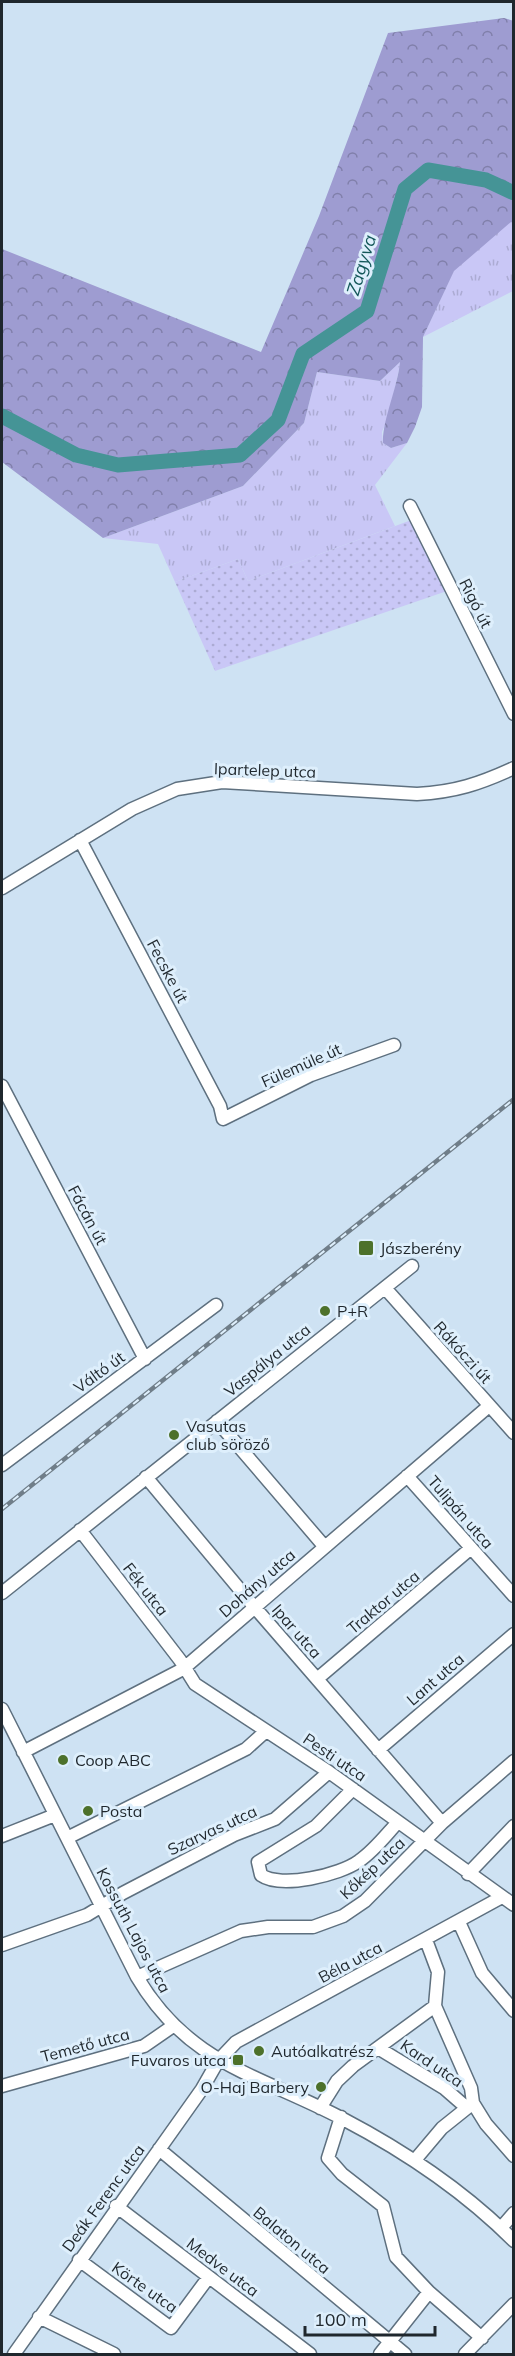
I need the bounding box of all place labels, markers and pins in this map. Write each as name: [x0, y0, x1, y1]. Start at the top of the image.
place label: Jászberény: [380, 1238, 462, 1258]
marker: Jászberény: [357, 1239, 375, 1257]
place label: P+R: [337, 1301, 368, 1321]
marker: P+R: [318, 1304, 332, 1318]
place label: Vasutas club söröző: [186, 1416, 270, 1454]
marker: Vasutas club söröző: [167, 1428, 181, 1442]
place label: Coop ABC: [75, 1750, 151, 1770]
marker: Coop ABC: [56, 1753, 70, 1767]
place label: Posta: [100, 1801, 142, 1821]
marker: Posta: [81, 1804, 95, 1818]
place label: Autóalkatrész: [271, 2041, 374, 2061]
marker: Autóalkatrész: [252, 2044, 266, 2058]
place label: Fuvaros utca: [131, 2050, 226, 2070]
marker: Fuvaros utca: [231, 2053, 245, 2067]
place label: O-Haj Barbery: [201, 2077, 309, 2097]
marker: O-Haj Barbery: [314, 2080, 328, 2094]

